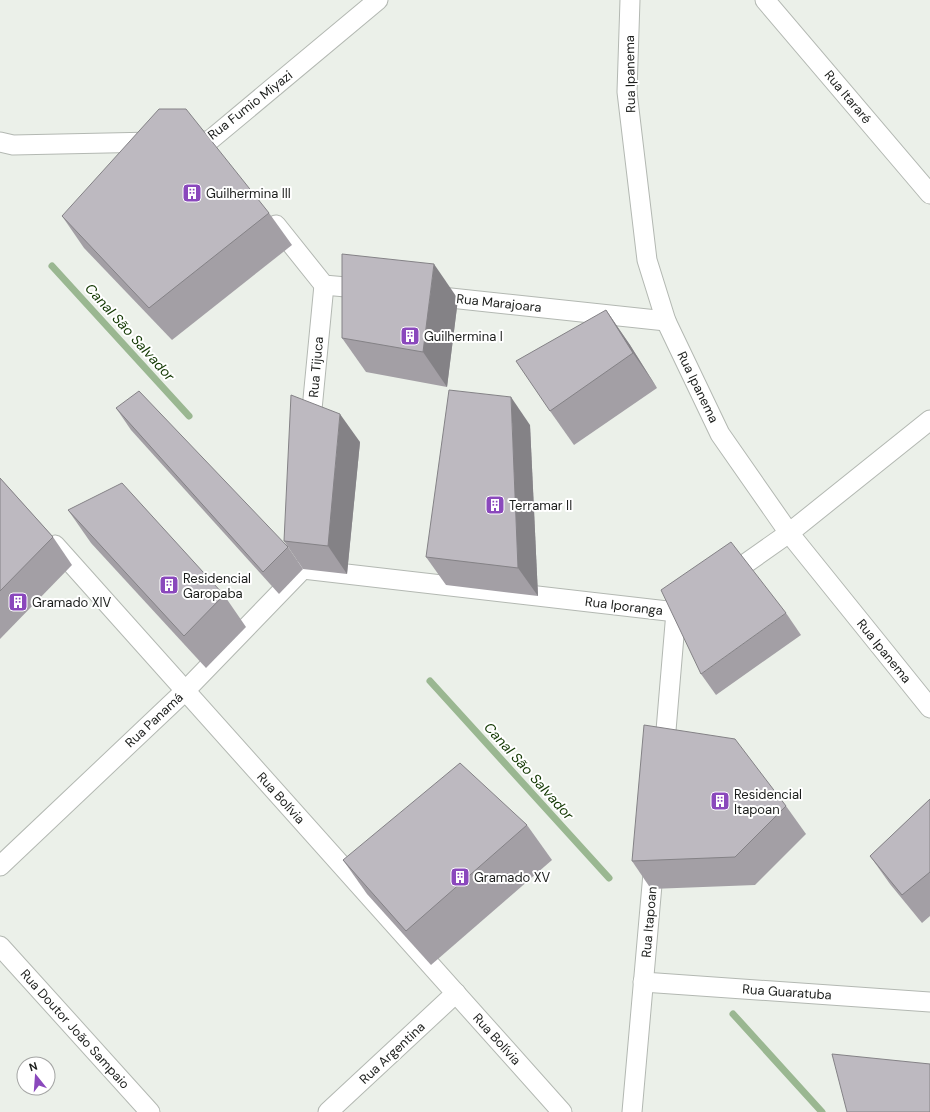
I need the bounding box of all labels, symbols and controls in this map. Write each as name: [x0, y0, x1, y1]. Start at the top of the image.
street label: Rua Ipanema: [621, 35, 639, 113]
street label: Rua Fumio Miyazi: [204, 67, 296, 143]
street label: Rua Itararé: [821, 67, 875, 127]
building icon: Guilhermina III: [181, 182, 203, 204]
place label: Guilhermina III: [206, 185, 291, 202]
water label: Canal São Salvador: [81, 279, 179, 385]
street label: Rua Marajoara: [456, 290, 542, 316]
building icon: Guilhermina I: [399, 325, 421, 347]
place label: Guilhermina I: [424, 328, 503, 345]
street label: Rua Tijuca: [305, 336, 327, 398]
street label: Rua Ipanema: [673, 348, 723, 426]
building icon: Terramar II: [484, 494, 506, 516]
place label: Terramar II: [509, 497, 572, 514]
place label: Residencial Garopaba: [183, 570, 251, 602]
building icon: Residencial Garopaba: [158, 574, 180, 596]
building icon: Gramado XIV: [7, 591, 29, 613]
street label: Rua Iporanga: [584, 593, 664, 619]
place label: Gramado XIV: [32, 594, 112, 611]
street label: Rua Ipanema: [853, 616, 915, 686]
street label: Rua Panamá: [121, 689, 187, 751]
water label: Canal São Salvador: [480, 718, 578, 824]
street label: Rua Bolívia: [253, 768, 309, 828]
place label: Residencial Itapoan: [734, 786, 802, 818]
building icon: Residencial Itapoan: [709, 790, 731, 812]
building icon: Gramado XV: [449, 866, 471, 888]
place label: Gramado XV: [474, 869, 551, 886]
street label: Rua Itapoan: [637, 886, 661, 958]
street label: Rua Doutor João Sampaio: [17, 966, 133, 1093]
street label: Rua Guaratuba: [742, 980, 832, 1004]
street label: Rua Bolívia: [469, 1009, 525, 1069]
street label: Rua Argentina: [356, 1018, 428, 1088]
north arrow: [16, 1056, 56, 1096]
text: N: [27, 1059, 39, 1074]

